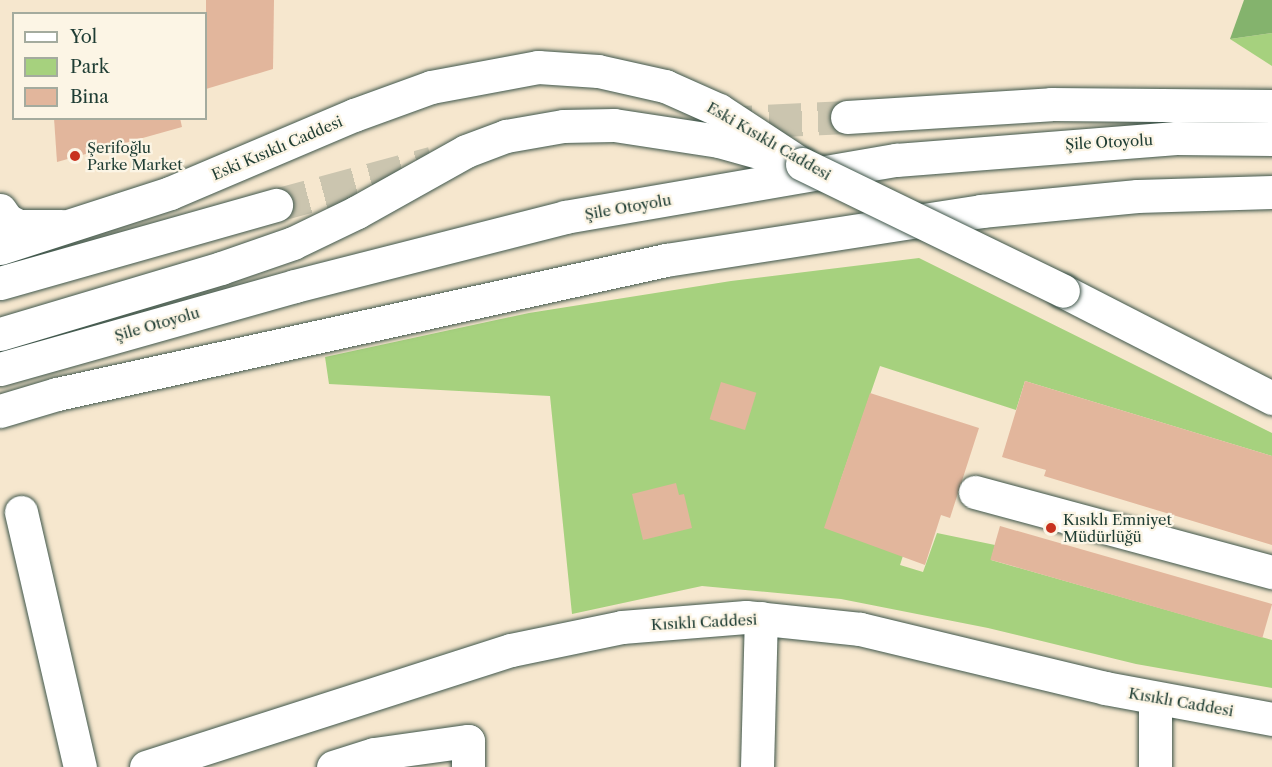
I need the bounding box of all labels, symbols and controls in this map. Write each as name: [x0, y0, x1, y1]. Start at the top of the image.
legend: [12, 12, 207, 120]
text: Yol: [70, 26, 97, 48]
text: Park: [70, 56, 109, 78]
text: Bina: [70, 86, 109, 108]
street label: Eski Kısıklı Caddesi: [704, 98, 834, 184]
street label: Eski Kısıklı Caddesi: [209, 112, 345, 184]
street label: Şile Otoyolu: [1065, 131, 1153, 153]
place label: Şerifoğlu Parke Market: [87, 138, 182, 173]
marker: Şerifoğlu Parke Market: [68, 149, 82, 163]
street label: Şile Otoyolu: [583, 191, 673, 223]
street label: Şile Otoyolu: [112, 303, 202, 345]
place label: Kısıklı Emniyet Müdürlüğü: [1063, 510, 1172, 545]
marker: Kısıklı Emniyet Müdürlüğü: [1044, 521, 1058, 535]
street label: Kısıklı Caddesi: [650, 610, 758, 634]
street label: Kısıklı Caddesi: [1127, 684, 1235, 720]

